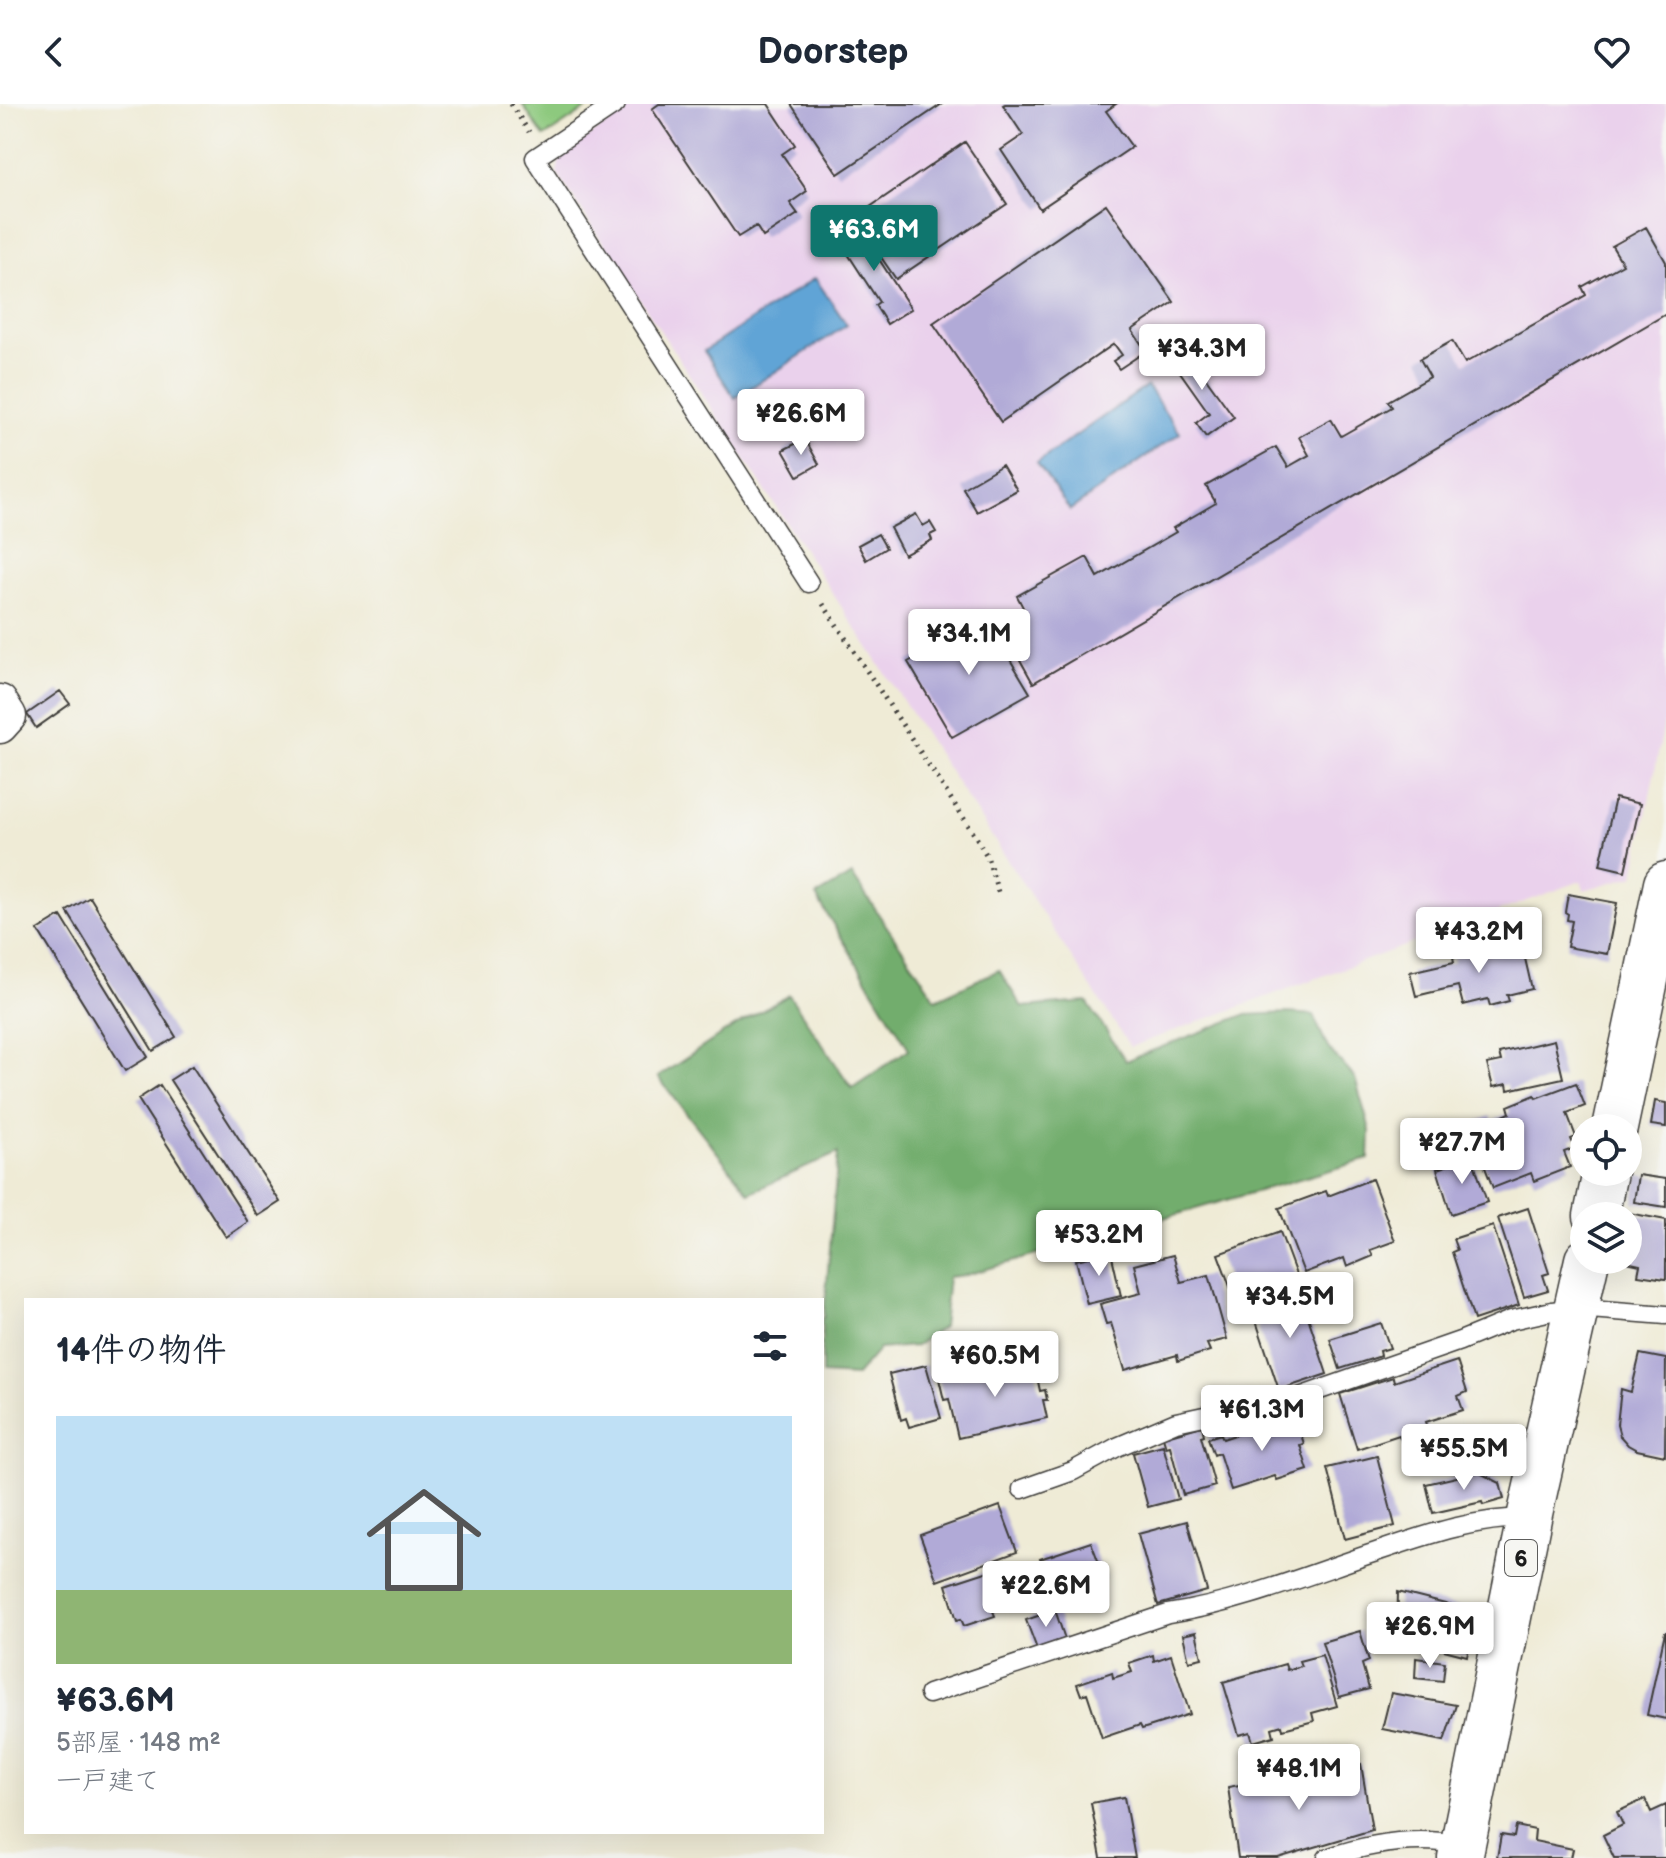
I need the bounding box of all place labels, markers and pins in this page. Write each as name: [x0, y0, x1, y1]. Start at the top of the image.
pin: ¥63.6M: [809, 205, 939, 273]
pin: ¥34.3M: [1137, 324, 1267, 392]
pin: ¥26.6M: [736, 389, 866, 457]
pin: ¥34.1M: [904, 609, 1034, 677]
pin: ¥43.2M: [1414, 907, 1544, 975]
pin: ¥27.7M: [1397, 1118, 1527, 1186]
pin: ¥53.2M: [1034, 1210, 1164, 1278]
pin: ¥34.5M: [1225, 1272, 1355, 1340]
pin: ¥60.5M: [930, 1331, 1060, 1399]
pin: ¥61.3M: [1197, 1385, 1327, 1453]
pin: ¥55.5M: [1399, 1424, 1529, 1492]
pin: ¥22.6M: [981, 1561, 1111, 1629]
pin: ¥26.9M: [1365, 1602, 1495, 1670]
pin: ¥48.1M: [1234, 1744, 1364, 1812]

